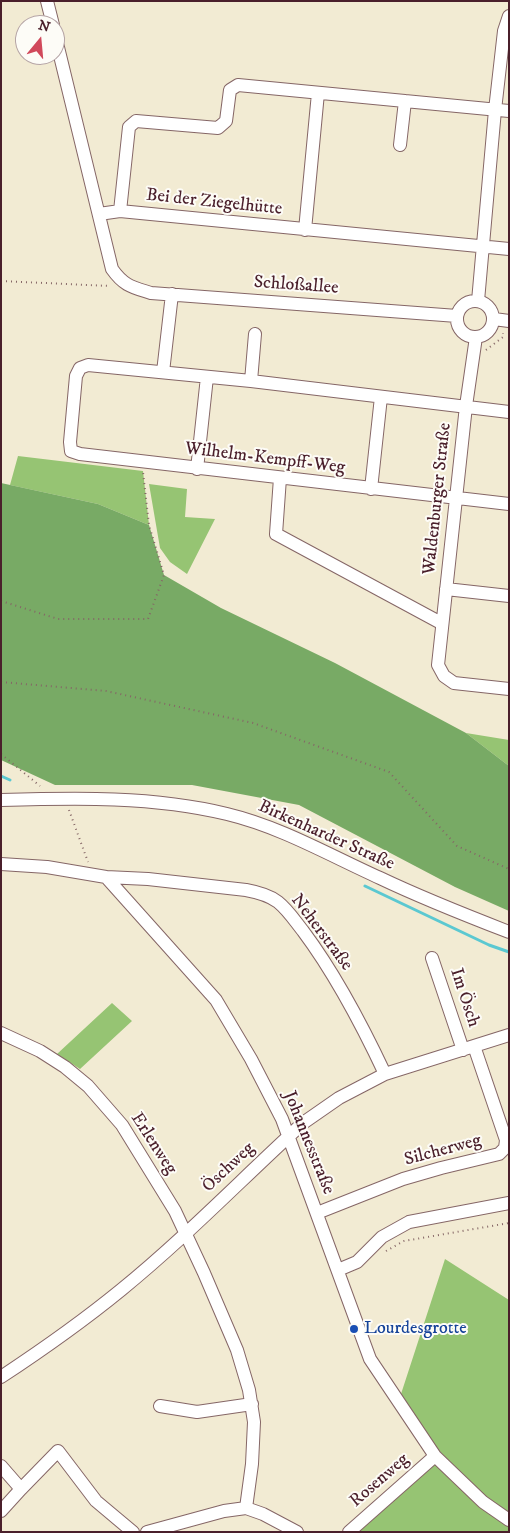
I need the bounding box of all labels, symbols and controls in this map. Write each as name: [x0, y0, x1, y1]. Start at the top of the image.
north arrow: [15, 15, 65, 65]
text: N: [36, 16, 52, 37]
street label: Bei der Ziegelhütte: [145, 185, 283, 221]
street label: Schloßallee: [253, 272, 339, 300]
street label: Waldenburger Straße: [419, 422, 457, 576]
street label: Wilhelm-Kempff-Weg: [184, 438, 346, 480]
street label: Birkenharder Straße: [255, 796, 397, 876]
street label: Neherstraße: [285, 891, 357, 975]
street label: Im Ösch: [444, 966, 484, 1030]
street label: Johannesstraße: [278, 1088, 338, 1198]
street label: Erlenweg: [125, 1109, 181, 1179]
street label: Silcherweg: [402, 1130, 484, 1172]
street label: Öschweg: [198, 1138, 260, 1198]
place label: Lourdesgrotte: [364, 1318, 467, 1340]
marker: Lourdesgrotte: [348, 1323, 360, 1335]
street label: Rosenweg: [346, 1450, 414, 1512]

